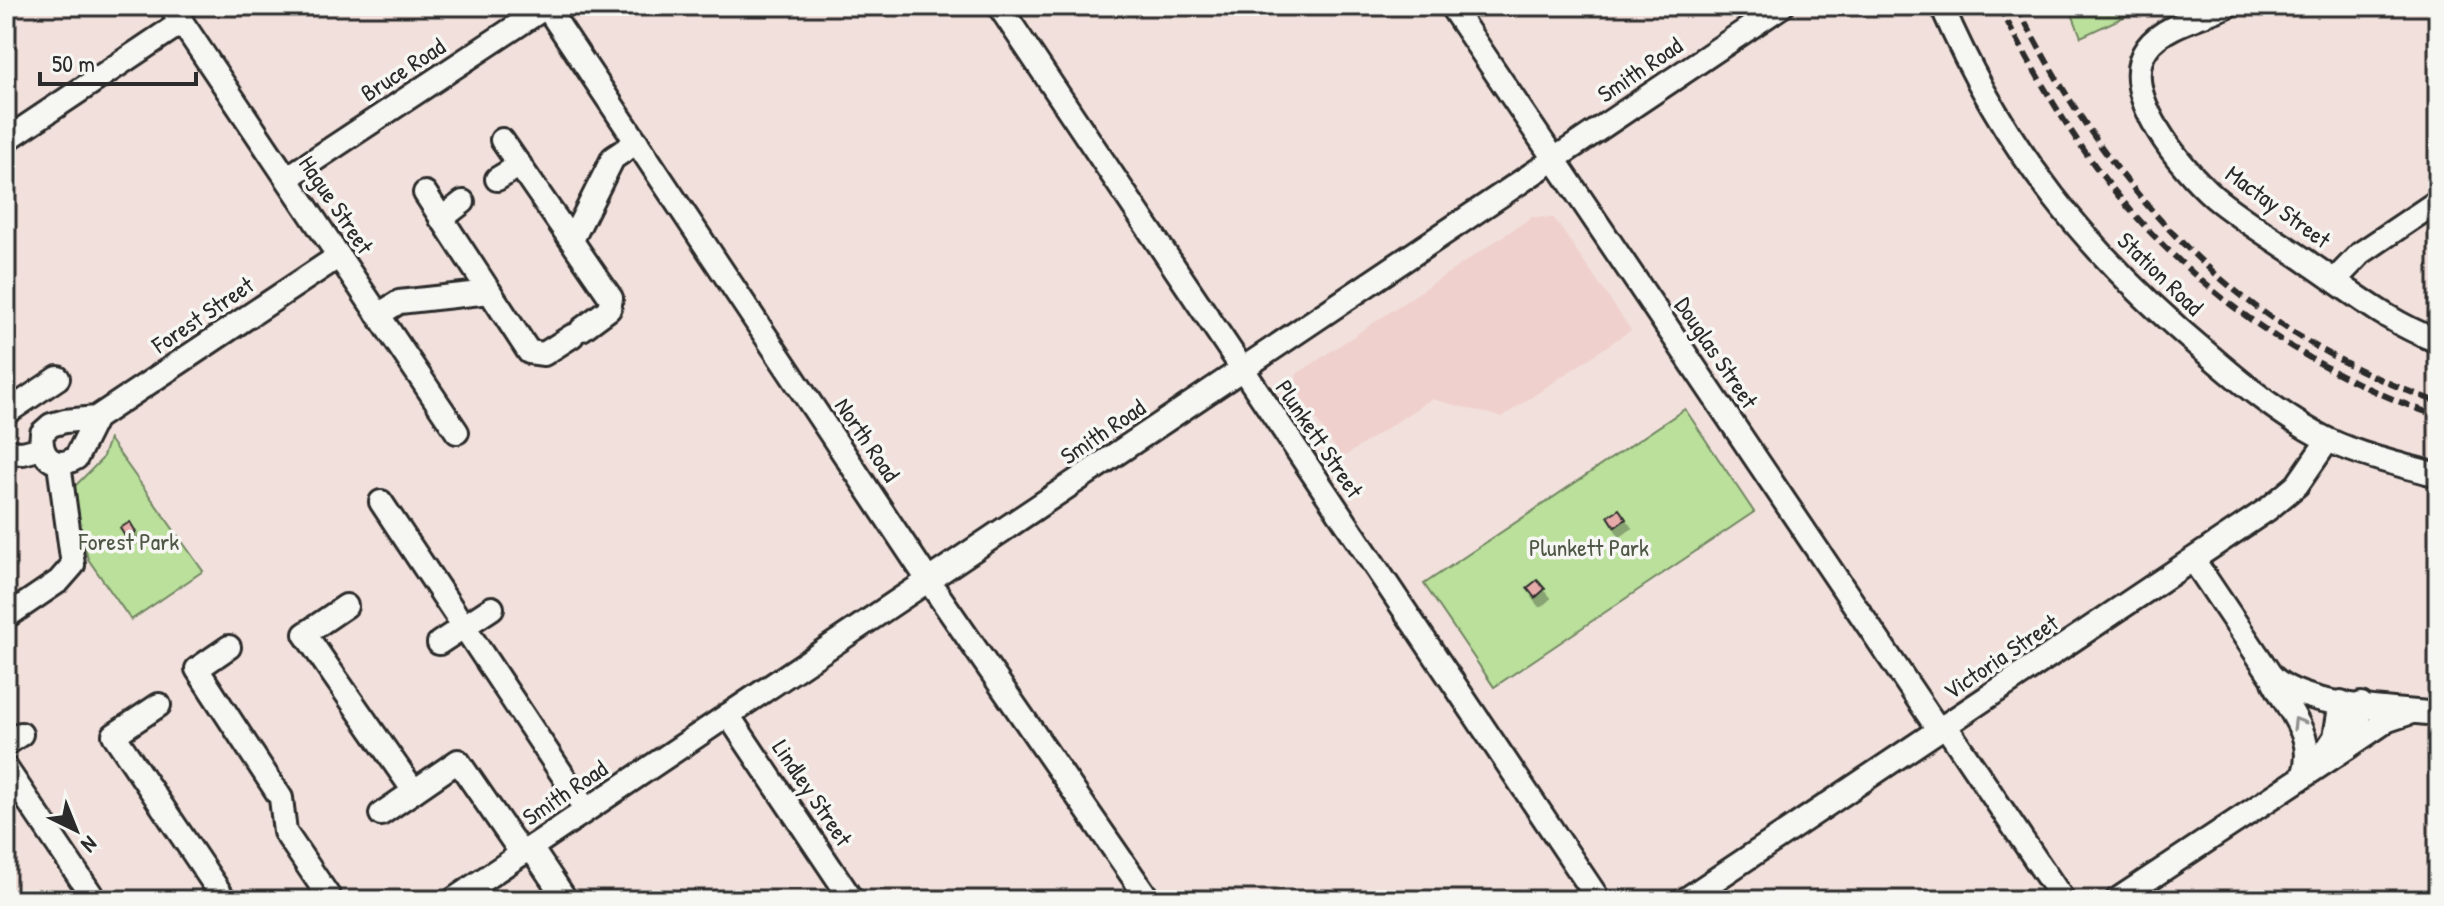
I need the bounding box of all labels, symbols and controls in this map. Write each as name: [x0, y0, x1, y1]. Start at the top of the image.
street label: Smith Road: [1591, 29, 1688, 109]
street label: Bruce Road: [354, 30, 451, 108]
scale bar: [40, 36, 196, 86]
text: 50 m: [52, 47, 95, 79]
street label: Hague Street: [292, 149, 382, 260]
street label: Mactay Street: [2220, 157, 2338, 255]
street label: Station Road: [2111, 224, 2211, 322]
street label: Forest Street: [144, 268, 260, 361]
street label: Douglas Street: [1668, 291, 1766, 415]
street label: Plunkett Street: [1269, 373, 1371, 504]
street label: North Road: [828, 391, 908, 488]
street label: Smith Road: [1054, 391, 1151, 471]
park label: Forest Park: [78, 525, 179, 557]
park label: Plunkett Park: [1529, 531, 1649, 563]
street label: Victoria Street: [1937, 606, 2065, 706]
one-way arrow: [2292, 717, 2308, 732]
street label: Lindley Street: [765, 733, 861, 853]
street label: Smith Road: [516, 752, 613, 832]
north arrow: [36, 790, 116, 870]
text: N: [75, 830, 104, 860]

